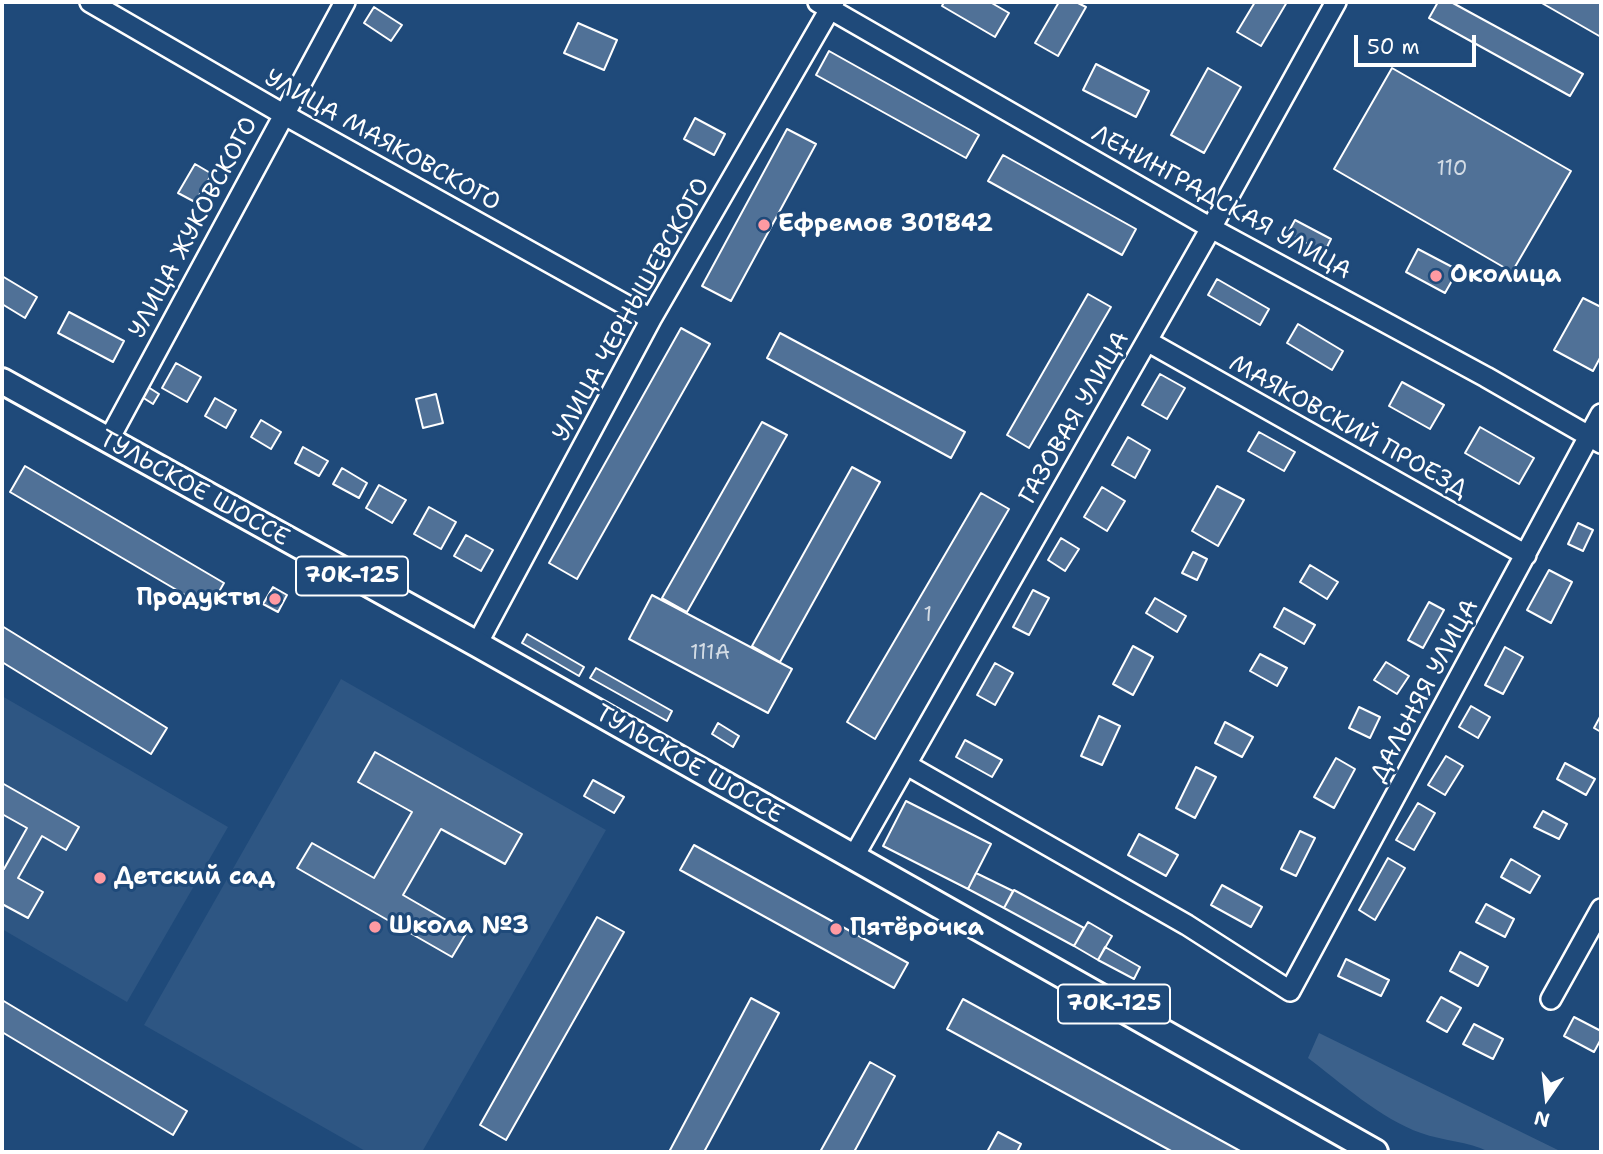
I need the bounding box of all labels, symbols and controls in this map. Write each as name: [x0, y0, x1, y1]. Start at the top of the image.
scale bar: [1358, 21, 1480, 65]
text: 50 m: [1367, 33, 1420, 61]
street label: УЛИЦА МАЯКОВСКОГО: [259, 64, 505, 218]
street label: УЛИЦА ЖУКОВСКОГО: [124, 113, 264, 343]
street label: ЛЕНИНГРАДСКАЯ УЛИЦА: [1086, 120, 1356, 286]
house number: 110: [1437, 157, 1467, 183]
street label: УЛИЦА ЧЕРНЫШЕВСКОГО: [547, 173, 717, 447]
place label: Ефремов 301842: [778, 211, 993, 239]
marker: Ефремов 301842: [756, 217, 772, 233]
place label: Околица: [1450, 262, 1561, 290]
marker: Околица: [1428, 268, 1444, 284]
street label: ГАЗОВАЯ УЛИЦА: [1014, 327, 1136, 509]
street label: МАЯКОВСКИЙ ПРОЕЗД: [1224, 349, 1472, 505]
street label: ТУЛЬСКОЕ ШОССЕ: [94, 425, 294, 553]
road number: 70К-125: [296, 556, 408, 596]
place label: Продукты: [136, 585, 261, 613]
marker: Продукты: [267, 591, 283, 607]
street label: ДАЛЬНЯЯ УЛИЦА: [1365, 595, 1485, 787]
house number: 1: [924, 603, 932, 629]
house number: 111А: [690, 641, 730, 667]
street label: ТУЛЬСКОЕ ШОССЕ: [590, 699, 788, 831]
place label: Детский сад: [114, 864, 275, 892]
marker: Детский сад: [92, 870, 108, 886]
place label: Школа №3: [389, 913, 529, 941]
place label: Пятёрочка: [850, 915, 984, 943]
marker: Школа №3: [367, 919, 383, 935]
marker: Пятёрочка: [828, 921, 844, 937]
road number: 70К-125: [1058, 984, 1170, 1023]
north arrow: [1512, 1063, 1582, 1133]
text: N: [1531, 1105, 1552, 1133]

